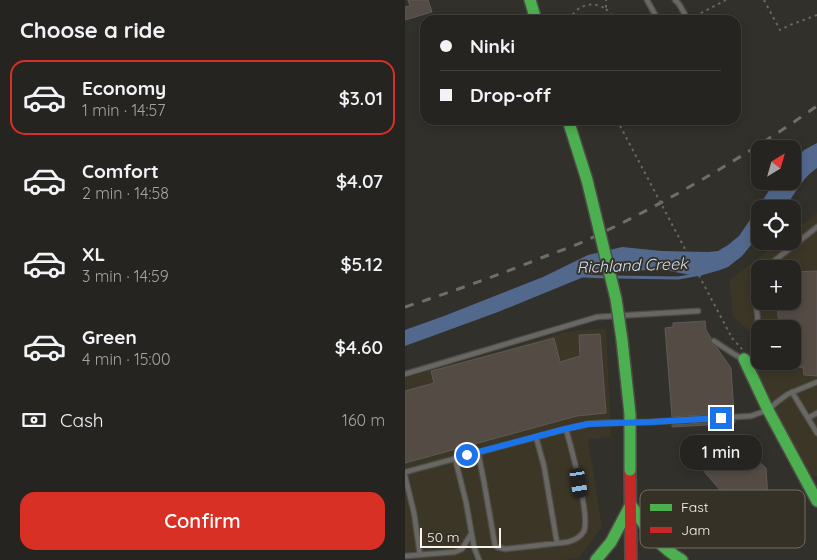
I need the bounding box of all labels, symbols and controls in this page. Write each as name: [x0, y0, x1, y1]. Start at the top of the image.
text: Choose a ride: [20, 16, 165, 44]
text: Ninki: [470, 34, 515, 58]
icon: car: [22, 75, 67, 120]
text: Economy: [82, 76, 166, 100]
text: Drop-off: [470, 83, 551, 107]
text: $3.01: [339, 86, 383, 110]
text: 1 min · 14:57: [82, 100, 165, 120]
north arrow: [751, 140, 801, 190]
map controls: [751, 140, 801, 370]
icon: car: [22, 158, 67, 203]
text: Comfort: [82, 159, 159, 183]
text: $4.07: [336, 169, 383, 193]
text: 2 min · 14:58: [82, 183, 169, 203]
button: locate: [751, 200, 801, 250]
icon: car: [22, 241, 67, 286]
text: XL: [82, 242, 105, 266]
text: $5.12: [340, 252, 383, 276]
water label: Richland Creek: [576, 253, 689, 277]
button: +: [751, 260, 801, 310]
text: 3 min · 14:59: [82, 266, 169, 286]
button: −: [751, 320, 801, 370]
icon: car: [22, 324, 67, 369]
text: Green: [82, 325, 137, 349]
text: $4.60: [335, 335, 383, 359]
text: 4 min · 15:00: [82, 349, 171, 369]
icon: cash: [20, 406, 48, 434]
route end: [710, 407, 732, 429]
text: Cash: [60, 408, 104, 432]
text: 160 m: [342, 410, 385, 430]
callout: 1 min: [680, 436, 762, 470]
text: 1 min: [702, 442, 740, 462]
route start: [456, 444, 478, 466]
car: [569, 467, 588, 499]
legend: [640, 490, 805, 548]
button: Confirm: [20, 492, 385, 550]
text: Fast: [681, 498, 709, 516]
text: Jam: [681, 521, 710, 539]
scale bar: [420, 525, 501, 548]
text: 50 m: [427, 528, 460, 546]

